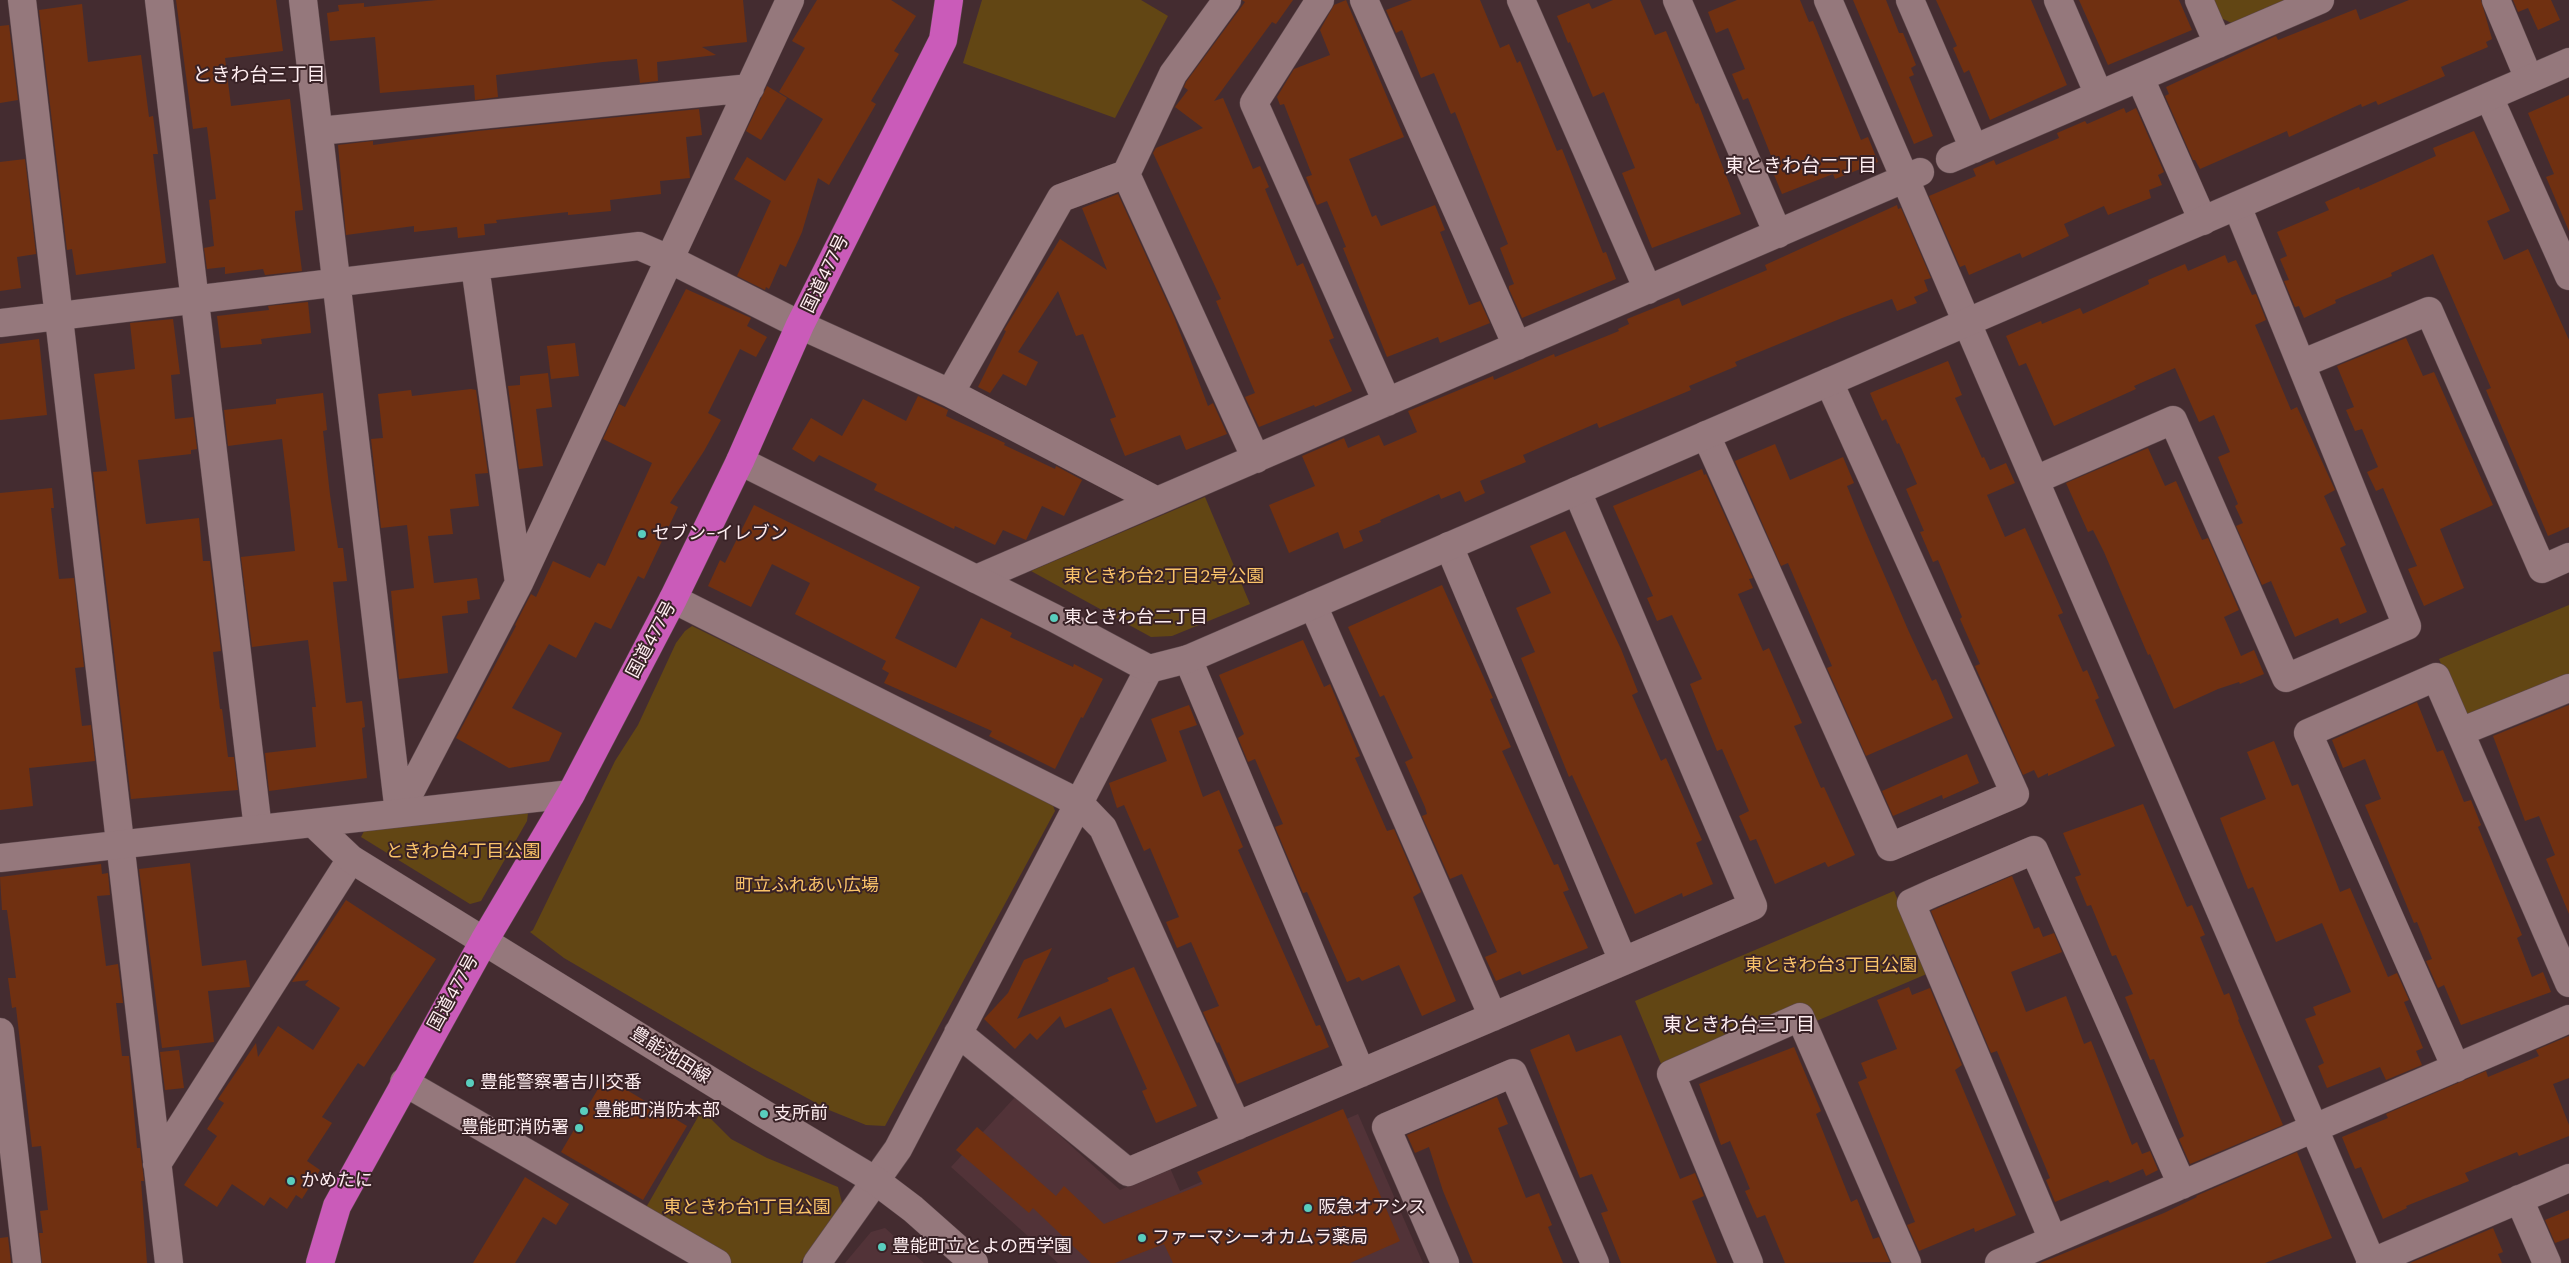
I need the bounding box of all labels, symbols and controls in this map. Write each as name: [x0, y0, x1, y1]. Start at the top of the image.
district label: ときわ台三丁目: [193, 65, 325, 87]
district label: 東ときわ台二丁目: [1725, 156, 1877, 178]
street label: 国道477号: [798, 231, 854, 317]
place label: セブン-イレブン: [652, 523, 788, 545]
marker: セブン-イレブン: [636, 528, 648, 540]
park label: 東ときわ台2丁目2号公園: [1064, 566, 1264, 588]
street label: 国道477号: [623, 598, 681, 682]
place label: 東ときわ台二丁目: [1064, 607, 1208, 629]
marker: 東ときわ台二丁目: [1048, 612, 1060, 624]
park label: ときわ台4丁目公園: [386, 841, 540, 863]
park label: 町立ふれあい広場: [735, 875, 879, 897]
street label: 国道477号: [424, 951, 484, 1035]
park label: 東ときわ台3丁目公園: [1745, 955, 1917, 977]
district label: 東ときわ台三丁目: [1663, 1015, 1815, 1037]
street label: 豊能池田線: [626, 1023, 714, 1089]
place label: 豊能警察署吉川交番: [480, 1072, 642, 1094]
marker: 豊能警察署吉川交番: [464, 1077, 476, 1089]
place label: 豊能町消防本部: [594, 1100, 720, 1122]
place label: 支所前: [774, 1103, 828, 1125]
marker: 豊能町消防本部: [578, 1105, 590, 1117]
marker: 支所前: [758, 1108, 770, 1120]
place label: 豊能町消防署: [461, 1117, 569, 1139]
marker: 豊能町消防署: [573, 1122, 585, 1134]
place label: かめたに: [301, 1170, 373, 1192]
marker: かめたに: [285, 1175, 297, 1187]
park label: 東ときわ台1丁目公園: [663, 1197, 831, 1219]
place label: 阪急オアシス: [1318, 1197, 1426, 1219]
marker: 阪急オアシス: [1302, 1202, 1314, 1214]
place label: ファーマシーオカムラ薬局: [1152, 1227, 1368, 1249]
marker: ファーマシーオカムラ薬局: [1136, 1232, 1148, 1244]
place label: 豊能町立とよの西学園: [892, 1236, 1072, 1258]
marker: 豊能町立とよの西学園: [876, 1241, 888, 1253]

